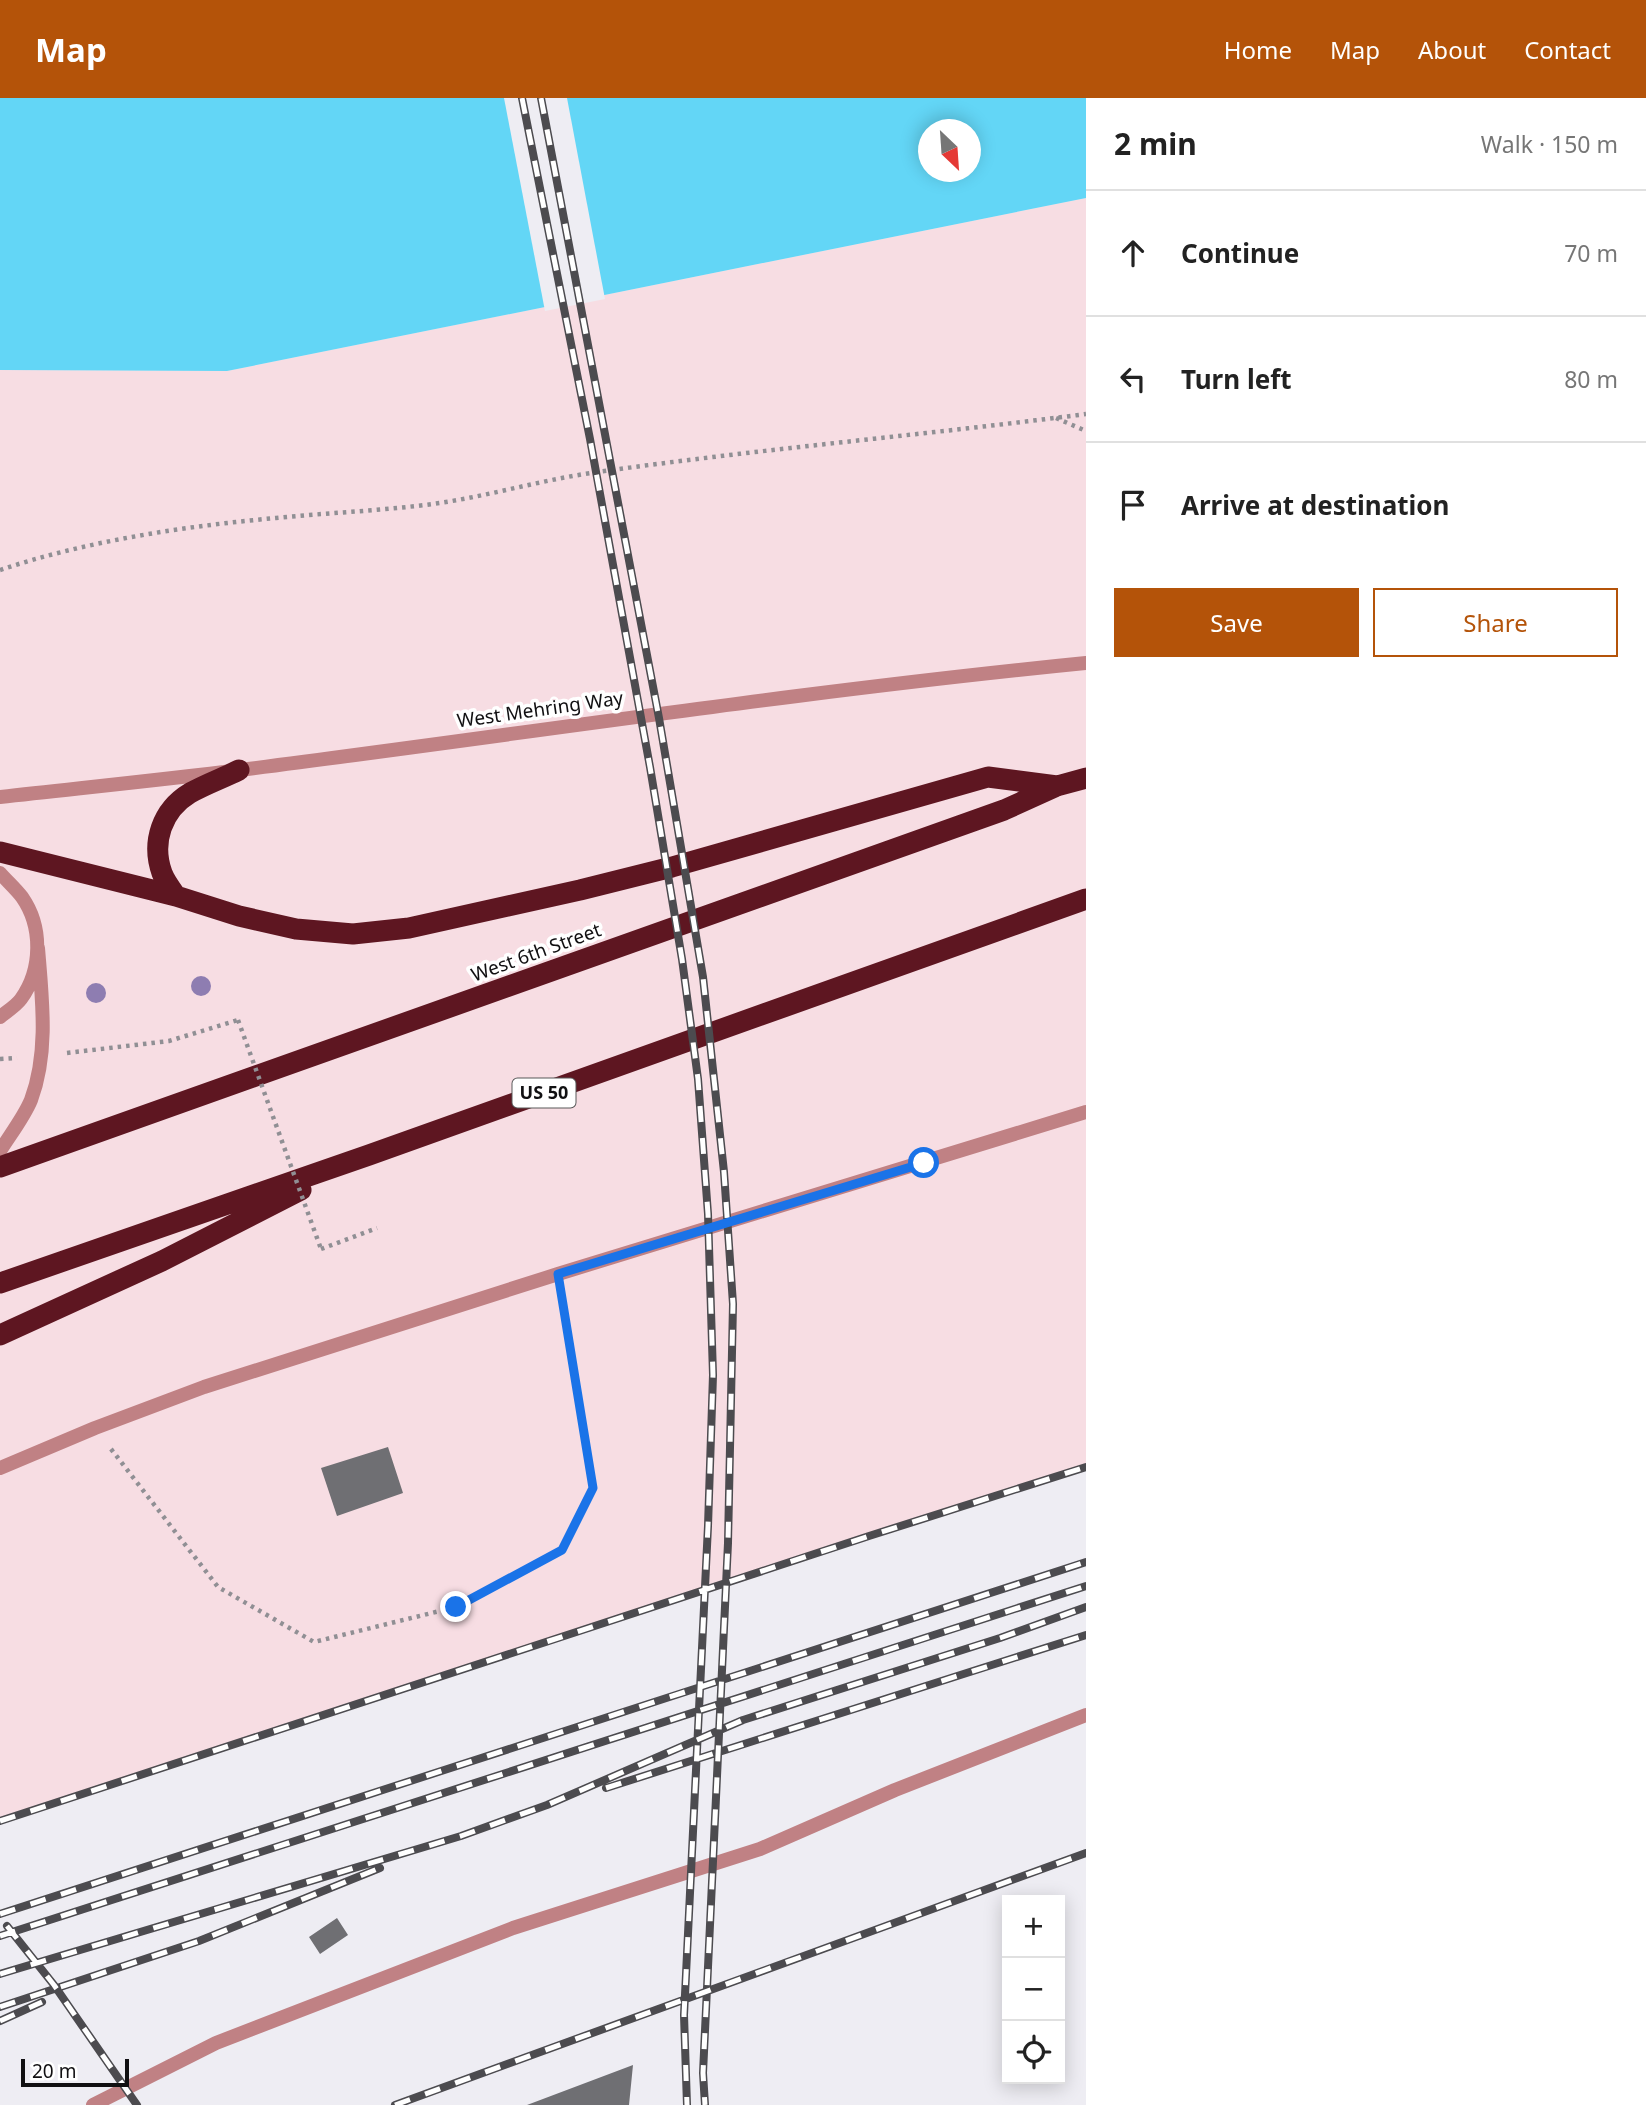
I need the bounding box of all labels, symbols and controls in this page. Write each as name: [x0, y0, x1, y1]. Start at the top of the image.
text: Map: [35, 27, 107, 72]
text: Home: [1224, 33, 1292, 66]
text: Map: [1330, 33, 1380, 66]
text: About: [1418, 33, 1486, 66]
text: Contact: [1524, 33, 1611, 66]
north arrow: [918, 119, 981, 182]
text: 2 min: [1114, 123, 1197, 164]
text: Walk · 150 m: [1481, 128, 1618, 160]
icon: ahead: [1114, 234, 1152, 272]
text: Continue: [1181, 235, 1299, 271]
text: 70 m: [1564, 237, 1618, 269]
icon: left: [1114, 360, 1152, 398]
text: Turn left: [1181, 361, 1292, 397]
text: 80 m: [1564, 363, 1618, 395]
icon: arrive: [1114, 486, 1152, 524]
text: Arrive at destination: [1181, 487, 1450, 523]
button: Save: [1114, 588, 1359, 657]
button: Share: [1373, 588, 1618, 657]
street label: West Mehring Way: [455, 684, 625, 734]
street label: West 6th Street: [467, 916, 605, 988]
road number: US 50: [512, 1078, 576, 1108]
route start: [908, 1147, 939, 1178]
route end: [440, 1591, 471, 1622]
map controls: [1002, 1895, 1065, 2084]
button: +: [1002, 1895, 1065, 1958]
button: −: [1002, 1958, 1065, 2021]
button: locate: [1002, 2021, 1065, 2084]
scale bar: [21, 2056, 130, 2088]
text: 20 m: [32, 2058, 76, 2084]

